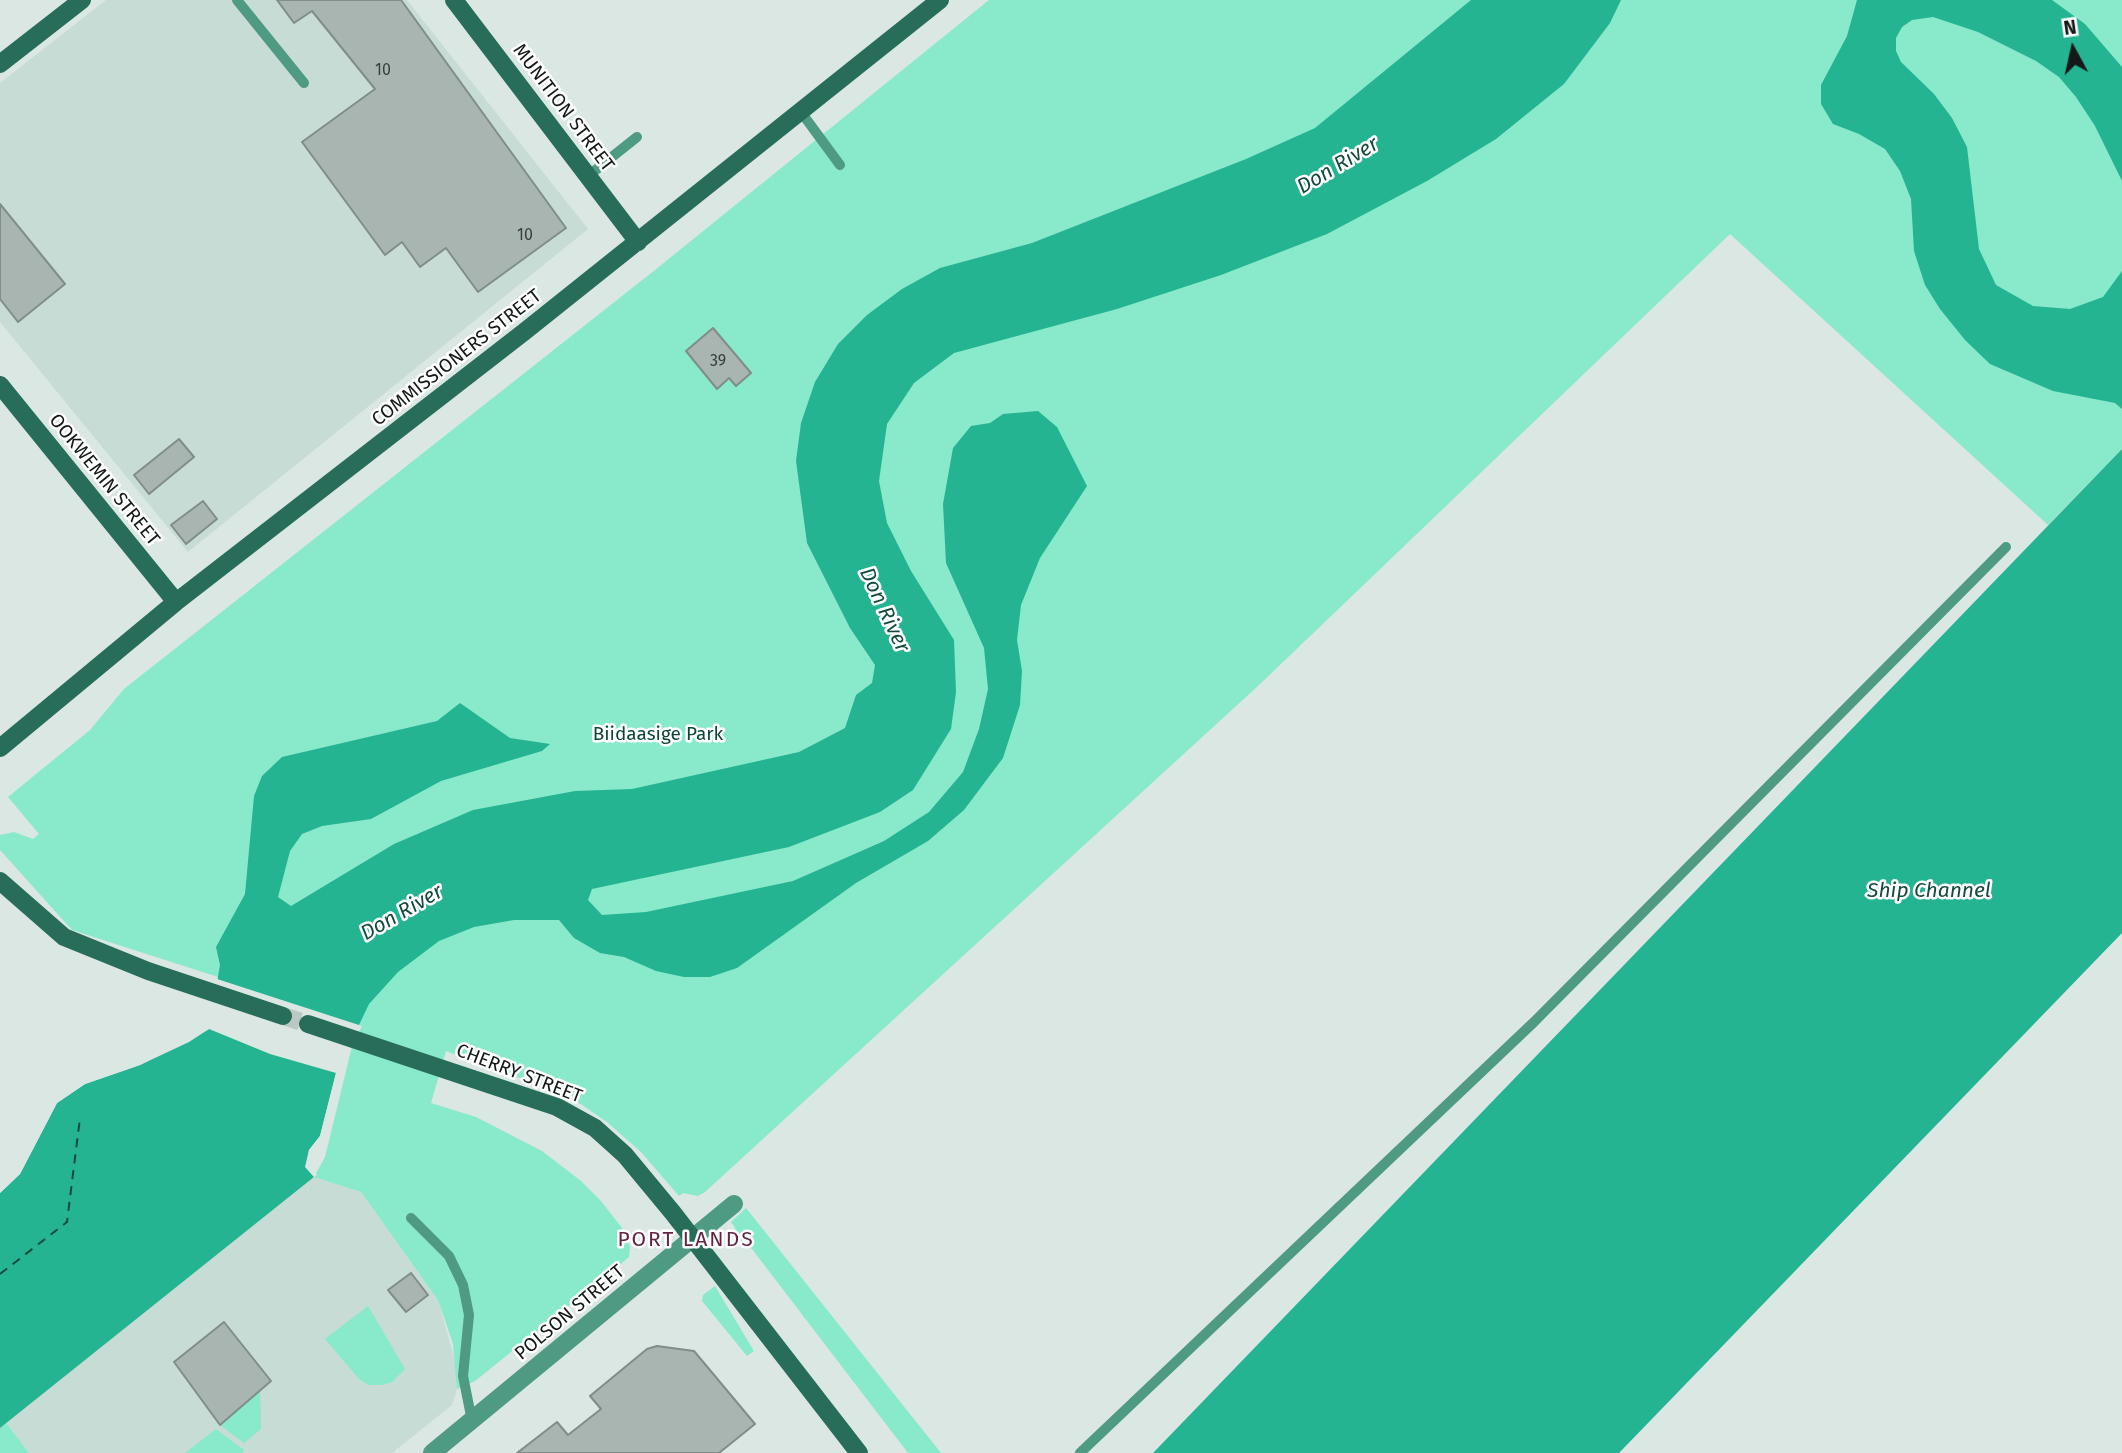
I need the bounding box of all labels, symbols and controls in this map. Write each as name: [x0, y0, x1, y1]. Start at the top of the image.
north arrow: [2038, 14, 2108, 84]
text: N: [2062, 15, 2078, 40]
street label: MUNITION STREET: [508, 40, 618, 176]
house number: 10: [375, 61, 391, 81]
water label: Don River: [1293, 132, 1383, 200]
house number: 10: [517, 226, 533, 246]
street label: COMMISSIONERS STREET: [368, 285, 546, 431]
house number: 39: [710, 352, 726, 372]
street label: OOKWEMIN STREET: [44, 409, 164, 551]
water label: Don River: [853, 564, 915, 656]
park label: Biidaasige Park: [593, 724, 723, 746]
water label: Ship Channel: [1867, 878, 1991, 904]
water label: Don River: [356, 879, 448, 947]
street label: CHERRY STREET: [453, 1040, 585, 1108]
district label: PORT LANDS: [619, 1227, 753, 1253]
street label: POLSON STREET: [510, 1260, 630, 1366]

